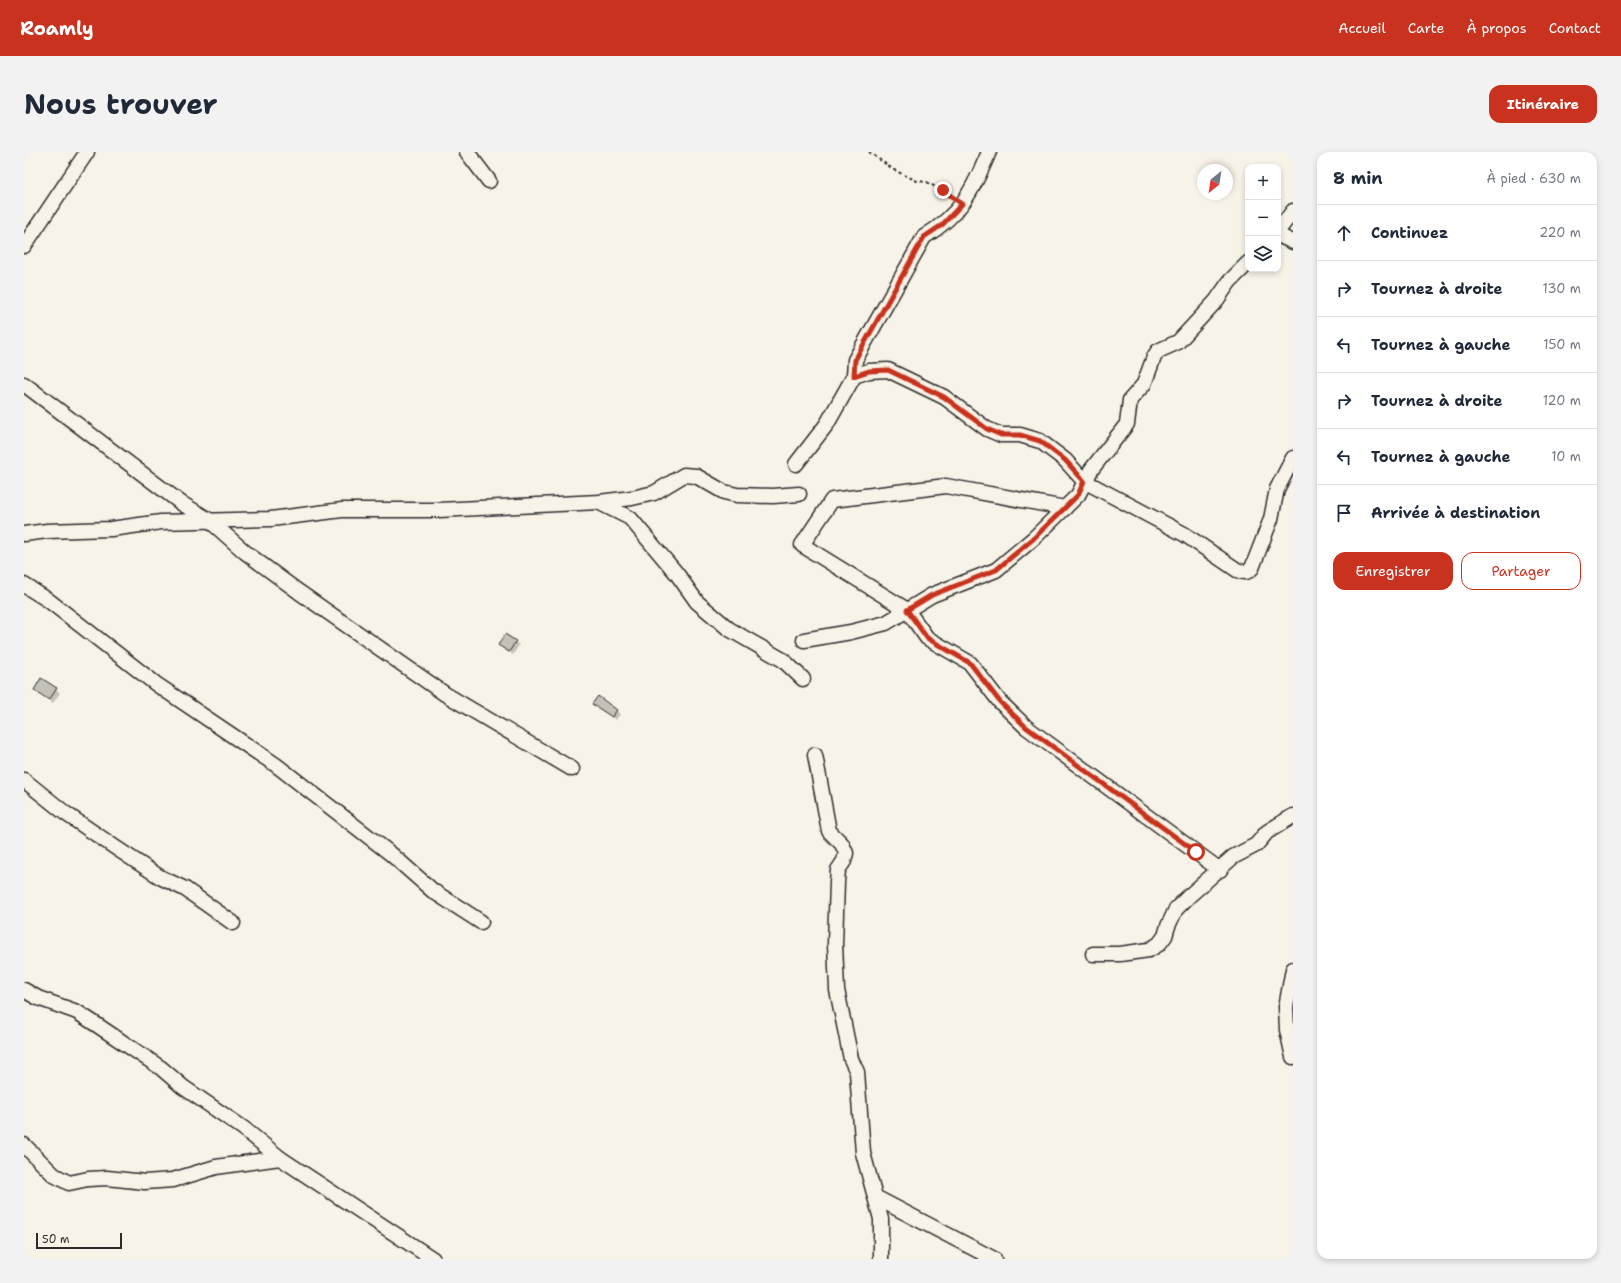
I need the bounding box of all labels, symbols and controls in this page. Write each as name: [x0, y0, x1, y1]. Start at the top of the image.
text: Roamly: [20, 16, 94, 41]
text: Accueil: [1338, 19, 1386, 37]
text: Carte: [1408, 19, 1444, 37]
text: À propos: [1466, 19, 1527, 37]
text: Contact: [1549, 19, 1601, 37]
text: Nous trouver: [24, 85, 218, 123]
button: Itinéraire: [1489, 85, 1597, 123]
north arrow: [1197, 164, 1233, 200]
map controls: [1245, 164, 1281, 272]
button: +: [1245, 164, 1281, 200]
text: 8 min: [1333, 167, 1383, 189]
text: À pied · 630 m: [1487, 170, 1581, 187]
route end: [934, 181, 952, 199]
button: −: [1245, 200, 1281, 236]
icon: ahead: [1333, 222, 1355, 244]
text: Continuez: [1371, 223, 1448, 243]
text: 220 m: [1539, 224, 1581, 241]
button: layers: [1245, 236, 1281, 272]
icon: right: [1333, 278, 1355, 300]
text: Tournez à droite: [1371, 279, 1503, 299]
text: 130 m: [1543, 280, 1581, 297]
icon: left: [1333, 334, 1355, 356]
text: Tournez à gauche: [1371, 335, 1511, 355]
text: 150 m: [1543, 336, 1581, 353]
icon: right: [1333, 390, 1355, 412]
text: Tournez à droite: [1371, 391, 1503, 411]
text: 120 m: [1543, 392, 1581, 409]
icon: left: [1333, 446, 1355, 468]
text: Tournez à gauche: [1371, 447, 1511, 467]
text: 10 m: [1551, 448, 1581, 465]
icon: arrive: [1333, 502, 1355, 524]
text: Arrivée à destination: [1371, 503, 1540, 523]
button: Enregistrer: [1333, 552, 1453, 590]
button: Partager: [1461, 552, 1581, 590]
route start: [1187, 843, 1205, 861]
scale bar: [36, 1231, 122, 1250]
text: 50 m: [42, 1232, 70, 1247]

